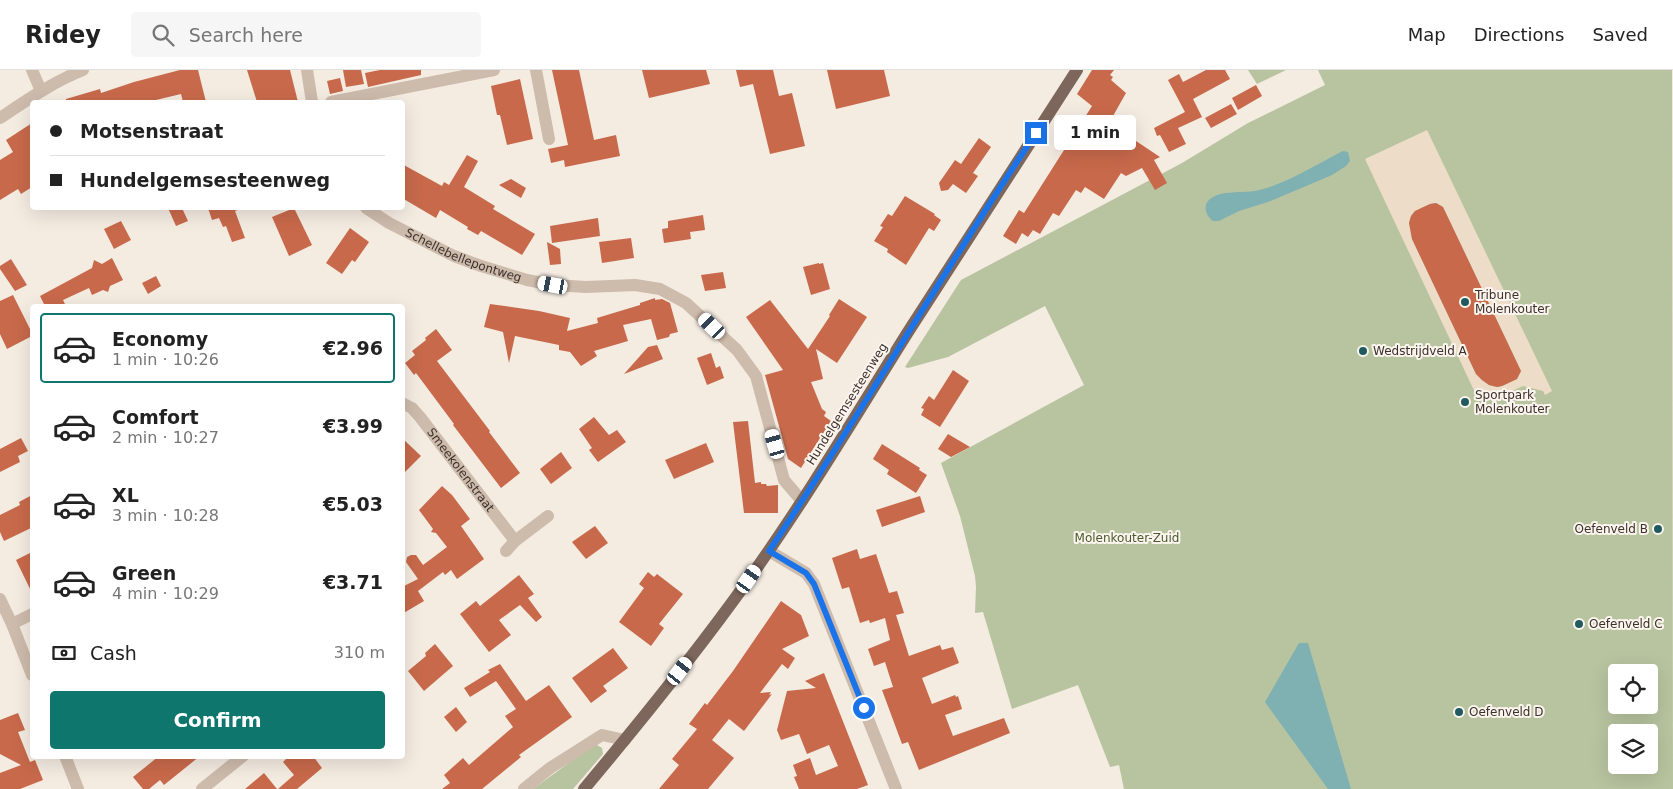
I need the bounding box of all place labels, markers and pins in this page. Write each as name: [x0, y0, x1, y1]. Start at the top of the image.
place label: Tribune Molenkouter: [1474, 288, 1550, 316]
marker: Tribune Molenkouter: [1459, 296, 1471, 308]
place label: Wedstrijdveld A: [1373, 344, 1468, 358]
marker: Wedstrijdveld A: [1357, 345, 1369, 357]
place label: Sportpark Molenkouter: [1475, 388, 1550, 416]
marker: Sportpark Molenkouter: [1459, 396, 1471, 408]
place label: Oefenveld B: [1574, 522, 1648, 536]
marker: Oefenveld B: [1652, 523, 1664, 535]
place label: Oefenveld C: [1589, 617, 1663, 631]
marker: Oefenveld C: [1573, 618, 1585, 630]
place label: Oefenveld D: [1469, 705, 1544, 719]
marker: Oefenveld D: [1453, 706, 1465, 718]

